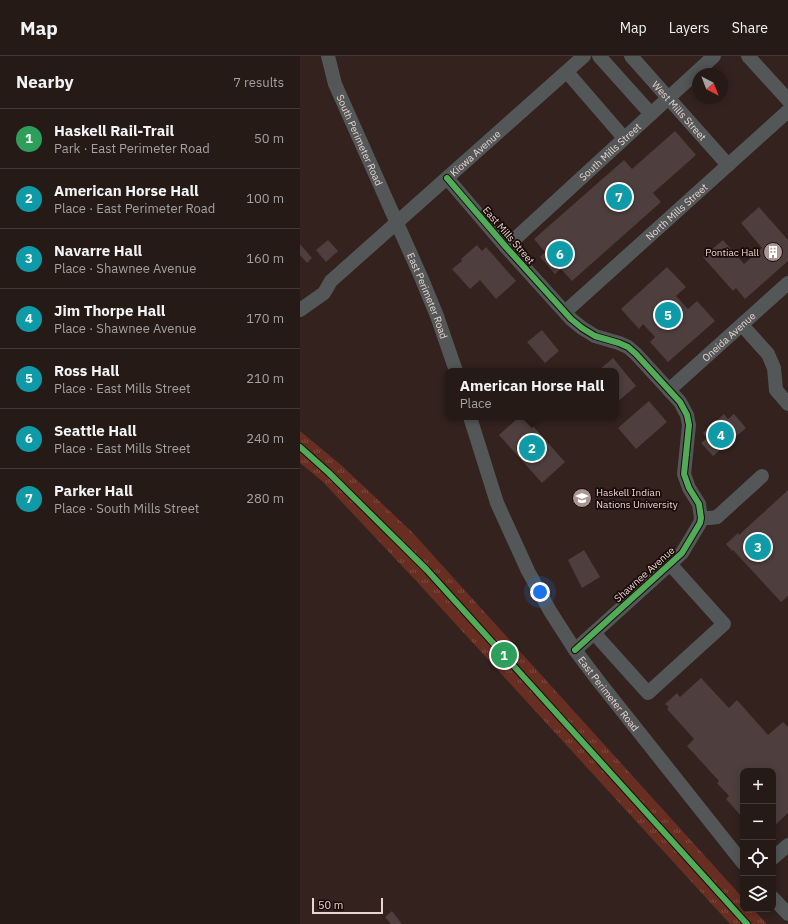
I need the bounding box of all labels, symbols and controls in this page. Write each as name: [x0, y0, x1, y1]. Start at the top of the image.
text: Map: [20, 16, 58, 40]
text: Map: [620, 19, 647, 37]
text: Layers: [669, 19, 710, 37]
text: Share: [732, 19, 768, 37]
north arrow: [692, 68, 728, 104]
text: Nearby: [16, 71, 74, 93]
text: 7 results: [233, 74, 284, 91]
street label: West Mills Street: [649, 78, 710, 144]
street label: South Perimeter Road: [333, 92, 385, 188]
street label: South Mills Street: [577, 120, 644, 184]
text: Haskell Rail-Trail: [54, 121, 174, 140]
street label: Kiowa Avenue: [447, 127, 504, 179]
text: 1: [25, 130, 33, 147]
text: 50 m: [254, 130, 284, 147]
text: Park · East Perimeter Road: [54, 140, 210, 157]
street label: North Mills Street: [643, 180, 711, 243]
text: American Horse Hall: [54, 181, 199, 200]
pin: 7: [606, 182, 632, 212]
text: 2: [25, 190, 33, 207]
text: 100 m: [246, 190, 284, 207]
text: Place · East Perimeter Road: [54, 200, 215, 217]
street label: East Mills Street: [480, 204, 538, 267]
pin: 6: [547, 239, 573, 269]
text: Navarre Hall: [54, 241, 142, 260]
building icon: Pontiac Hall: [762, 241, 784, 263]
place label: Pontiac Hall: [705, 246, 759, 259]
text: 3: [25, 250, 33, 267]
text: 160 m: [246, 250, 284, 267]
street label: East Perimeter Road: [404, 251, 450, 341]
text: Place · Shawnee Avenue: [54, 260, 196, 277]
pin: 5: [655, 300, 681, 330]
text: Jim Thorpe Hall: [54, 301, 165, 320]
street label: Oneida Avenue: [699, 309, 759, 364]
text: 4: [25, 310, 33, 327]
text: 170 m: [246, 310, 284, 327]
text: Place · Shawnee Avenue: [54, 320, 196, 337]
text: Ross Hall: [54, 361, 119, 380]
popup: [445, 368, 619, 420]
text: 5: [25, 370, 33, 387]
text: 210 m: [246, 370, 284, 387]
text: American Horse Hall: [460, 376, 604, 395]
text: Place · East Mills Street: [54, 380, 191, 397]
text: Place: [460, 395, 492, 412]
pin: 4: [708, 420, 734, 450]
text: Seattle Hall: [54, 421, 137, 440]
text: 6: [25, 430, 33, 447]
text: 240 m: [246, 430, 284, 447]
pin: 2: [519, 433, 545, 463]
text: Place · East Mills Street: [54, 440, 191, 457]
text: Parker Hall: [54, 481, 133, 500]
place label: Haskell Indian Nations University: [596, 486, 678, 511]
school or university icon: Haskell Indian Nations University: [571, 487, 593, 509]
text: 7: [25, 490, 33, 507]
text: 280 m: [246, 490, 284, 507]
text: Place · South Mills Street: [54, 500, 199, 517]
pin: 3: [745, 532, 771, 562]
street label: Shawnee Avenue: [611, 543, 678, 605]
your location: [530, 582, 550, 602]
pin: 1: [491, 640, 517, 670]
street label: East Perimeter Road: [575, 654, 642, 734]
map controls: [740, 768, 776, 912]
button: +: [740, 768, 776, 804]
button: −: [740, 804, 776, 840]
button: locate: [740, 840, 776, 876]
button: layers: [740, 876, 776, 912]
scale bar: [312, 896, 383, 915]
text: 50 m: [318, 898, 343, 912]

